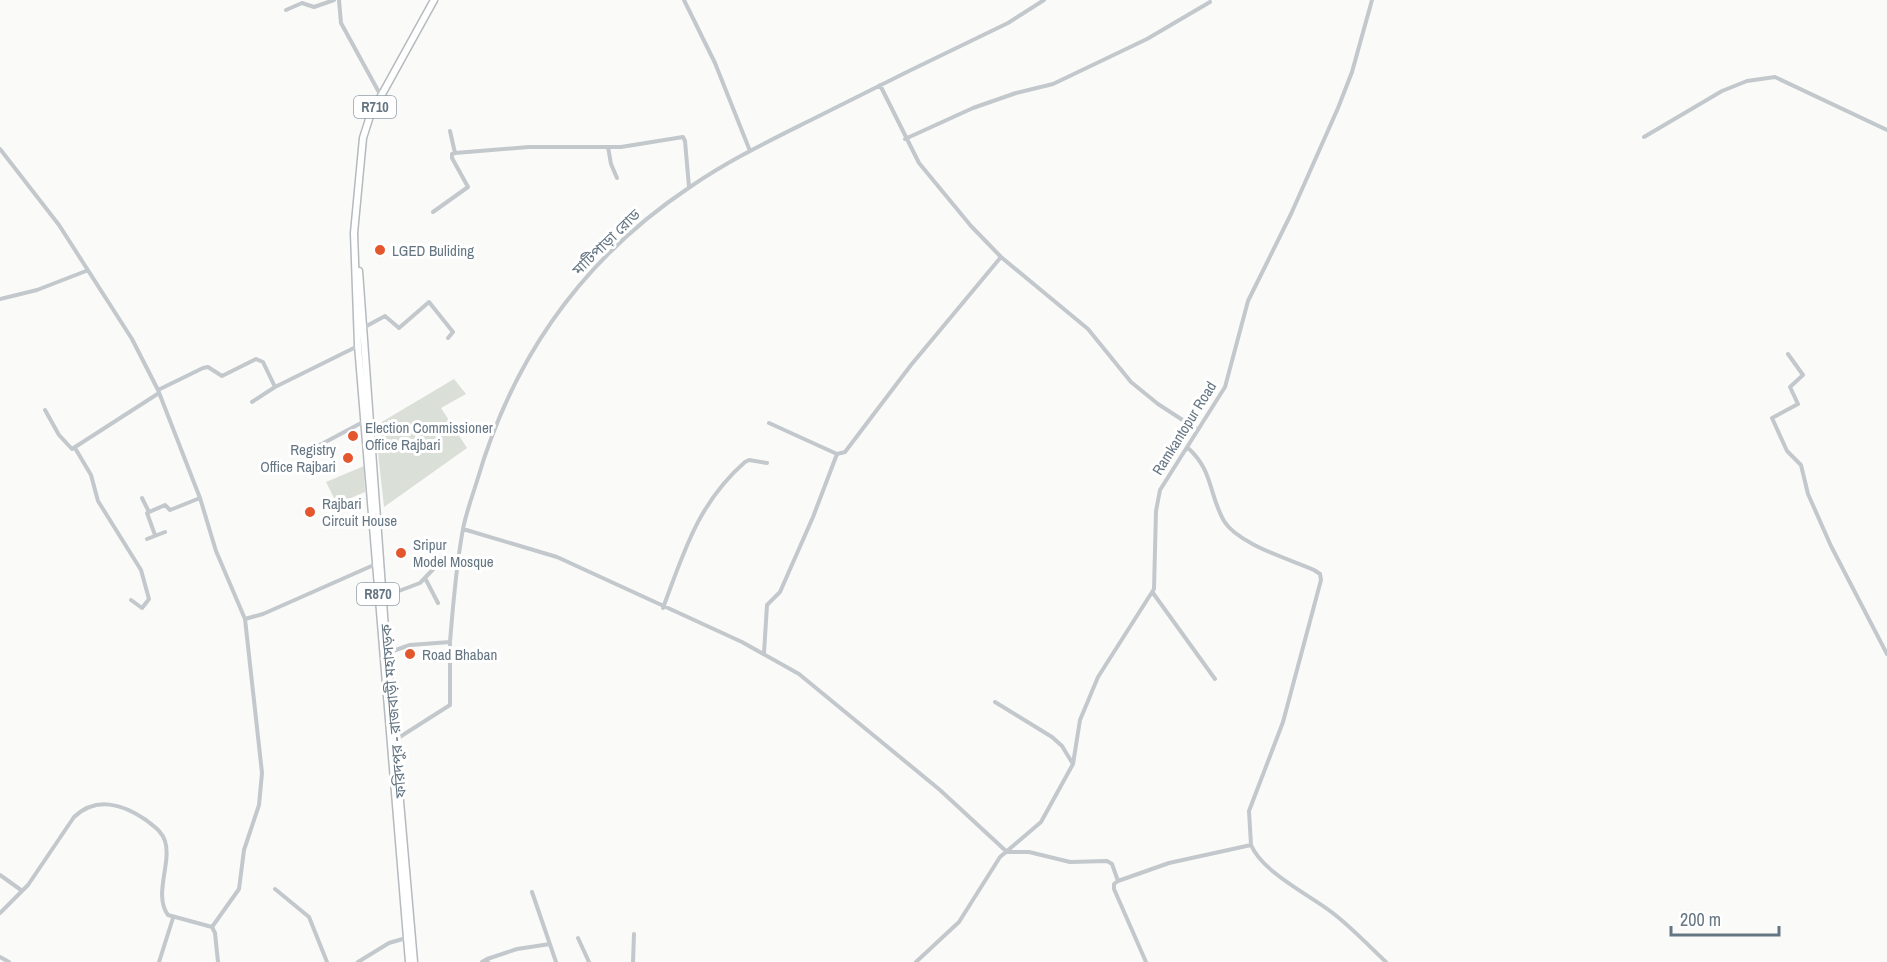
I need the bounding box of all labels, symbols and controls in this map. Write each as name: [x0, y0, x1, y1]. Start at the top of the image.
road number: R710: [354, 96, 396, 118]
street label: মাটিপাড়া রোড: [567, 204, 645, 281]
place label: LGED Buliding: [392, 240, 474, 261]
marker: LGED Buliding: [373, 243, 387, 257]
street label: Ramkantopur Road: [1147, 377, 1221, 479]
place label: Election Commissioner Office Rajbari: [365, 417, 493, 455]
marker: Election Commissioner Office Rajbari: [346, 429, 360, 443]
place label: Registry Office Rajbari: [260, 439, 337, 477]
marker: Registry Office Rajbari: [341, 451, 355, 465]
place label: Rajbari Circuit House: [322, 493, 397, 531]
marker: Rajbari Circuit House: [303, 505, 317, 519]
place label: Sripur Model Mosque: [413, 534, 494, 572]
marker: Sripur Model Mosque: [394, 546, 408, 560]
road number: R870: [357, 583, 399, 605]
street label: ফরিদপুর - রাজবাড়ী মহাসড়ক: [375, 622, 411, 800]
place label: Road Bhaban: [422, 644, 497, 665]
marker: Road Bhaban: [403, 647, 417, 661]
scale bar: [1671, 899, 1779, 937]
text: 200 m: [1680, 907, 1721, 932]

